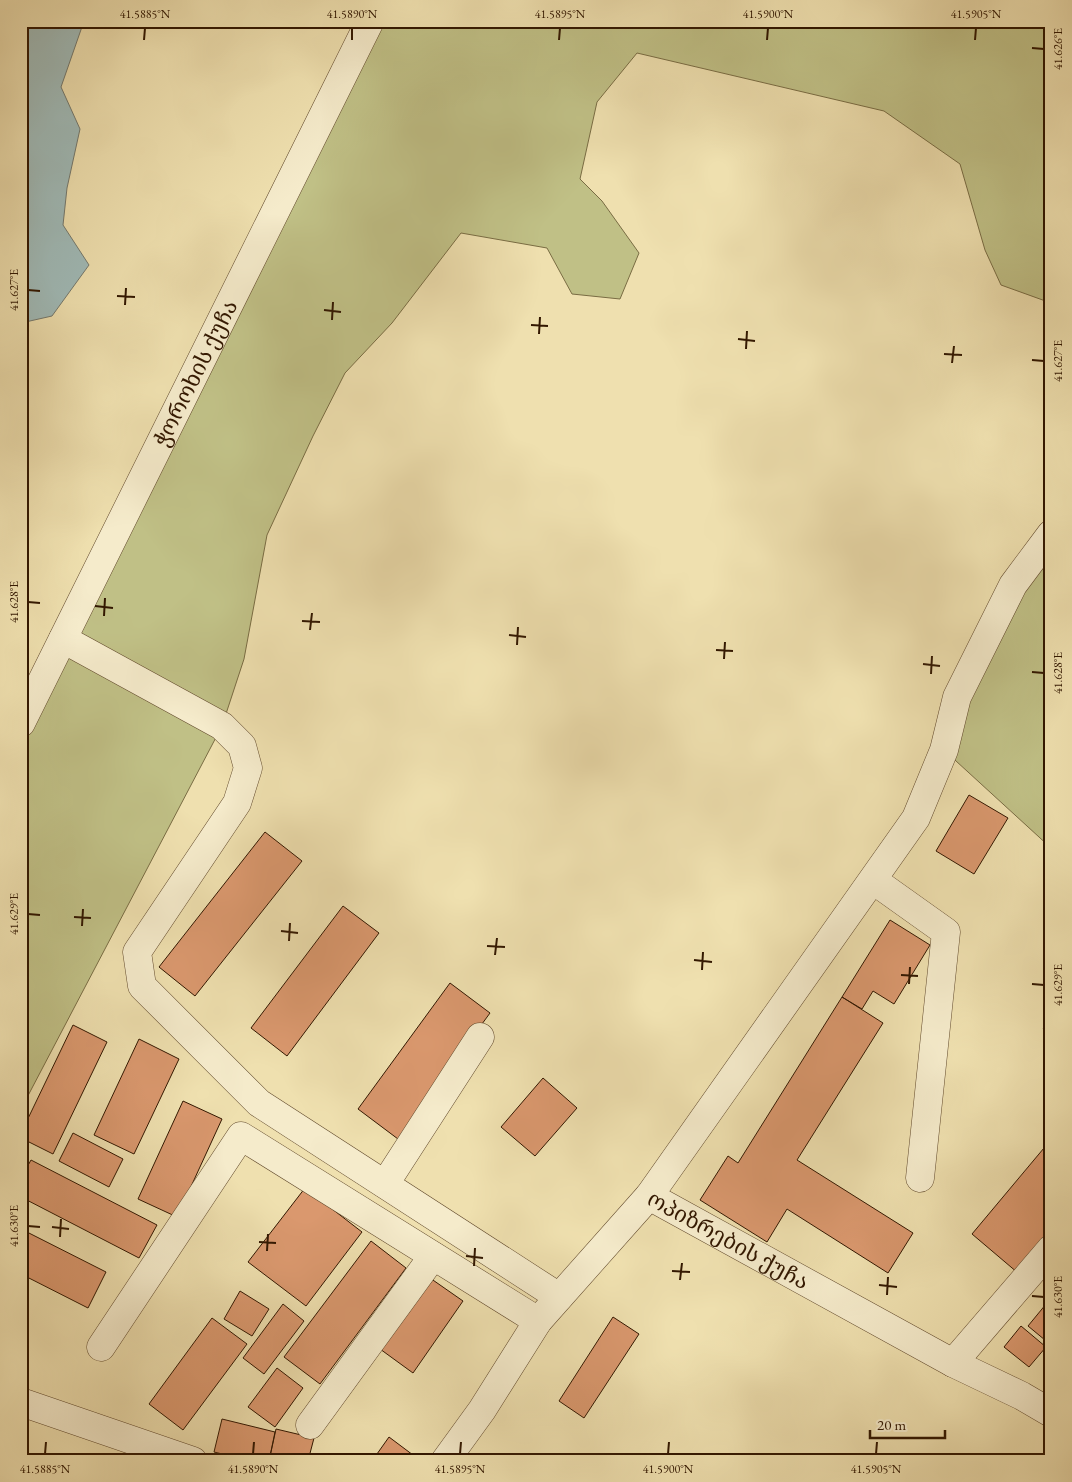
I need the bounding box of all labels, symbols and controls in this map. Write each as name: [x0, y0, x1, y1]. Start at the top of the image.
text: 41.5885°N: [120, 6, 171, 22]
text: 41.5890°N: [327, 6, 378, 22]
text: 41.5895°N: [535, 6, 586, 22]
text: 41.5900°N: [743, 6, 794, 22]
text: 41.5905°N: [951, 6, 1002, 22]
text: 41.626°E: [1050, 28, 1066, 70]
text: 41.627°E: [6, 269, 22, 311]
street label: ჭოროხის ქუჩა: [147, 295, 244, 451]
text: 41.627°E: [1050, 340, 1066, 382]
text: 41.628°E: [6, 581, 22, 623]
text: 41.628°E: [1050, 652, 1066, 694]
text: 41.629°E: [6, 893, 22, 935]
text: 41.629°E: [1050, 964, 1066, 1006]
street label: ოპიზრების ქუჩა: [642, 1184, 814, 1296]
text: 41.630°E: [6, 1205, 22, 1247]
text: 41.630°E: [1050, 1276, 1066, 1318]
scale bar: [870, 1407, 944, 1439]
text: 20 m: [877, 1415, 906, 1434]
text: 41.5885°N: [20, 1461, 71, 1477]
text: 41.5890°N: [228, 1461, 279, 1477]
text: 41.5895°N: [435, 1461, 486, 1477]
text: 41.5900°N: [643, 1461, 694, 1477]
text: 41.5905°N: [851, 1461, 902, 1477]

